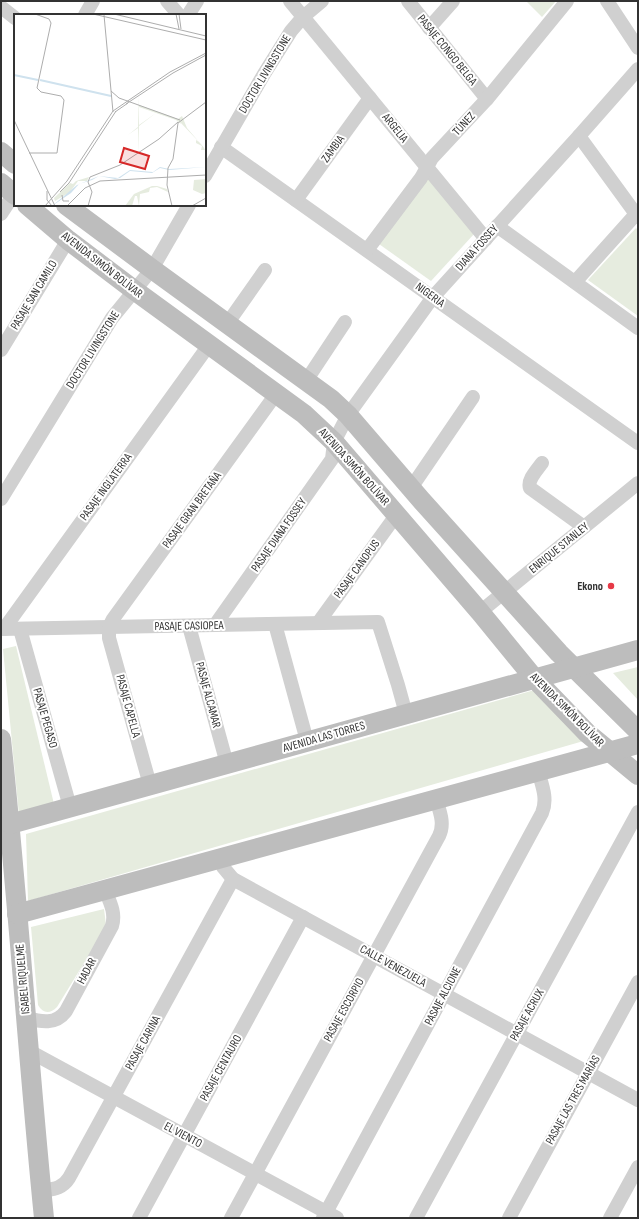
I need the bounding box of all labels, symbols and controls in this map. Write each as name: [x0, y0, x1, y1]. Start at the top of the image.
street label: PASAJE CONGO BELGA: [414, 11, 481, 89]
inset map: [14, 14, 206, 206]
street label: DOCTOR LIVINGSTONE: [236, 32, 294, 116]
street label: ARGELIA: [378, 109, 412, 146]
street label: TÚNEZ: [449, 109, 479, 139]
street label: ZAMBIA: [318, 132, 348, 166]
street label: DIANA FOSSEY: [452, 222, 502, 274]
street label: AVENIDA SIMÓN BOLÍVAR: [58, 228, 146, 302]
street label: PASAJE SAN CAMILO: [7, 257, 61, 333]
street label: NIGERIA: [412, 279, 448, 311]
street label: DOCTOR LIVINGSTONE: [63, 308, 123, 392]
street label: AVENIDA SIMÓN BOLÍVAR: [315, 424, 393, 509]
street label: PASAJE INGLATERRA: [77, 450, 136, 524]
street label: PASAJE GRAN BRETAÑA: [159, 468, 225, 551]
street label: PASAJE DIANA FOSSEY: [248, 495, 310, 575]
street label: ENRIQUE STANLEY: [526, 519, 592, 577]
street label: PASAJE CANOPUS: [331, 537, 383, 601]
place label: Ekono: [577, 579, 603, 594]
marker: Ekono: [606, 581, 616, 591]
street label: PASAJE CASIOPEA: [154, 618, 225, 634]
street label: PASAJE ALCAMAR: [192, 660, 224, 730]
street label: AVENIDA SIMÓN BOLÍVAR: [526, 669, 608, 751]
street label: PASAJE CAPELLA: [112, 673, 144, 740]
street label: PASAJE PEGASO: [29, 686, 61, 750]
street label: AVENIDA LAS TORRES: [280, 718, 367, 756]
street label: CALLE VENEZUELA: [357, 942, 430, 991]
street label: ISABEL RIQUELME: [12, 943, 34, 1015]
street label: HADAR: [74, 955, 100, 987]
street label: PASAJE ALCIONE: [421, 964, 465, 1028]
street label: PASAJE ESCORPIO: [320, 976, 368, 1044]
street label: PASAJE ACRUX: [507, 986, 548, 1044]
street label: PASAJE CARINA: [122, 1012, 164, 1073]
street label: PASAJE CENTAURO: [197, 1032, 245, 1104]
street label: PASAJE LAS TRES MARÍAS: [542, 1053, 604, 1147]
street label: EL VIENTO: [161, 1119, 205, 1151]

